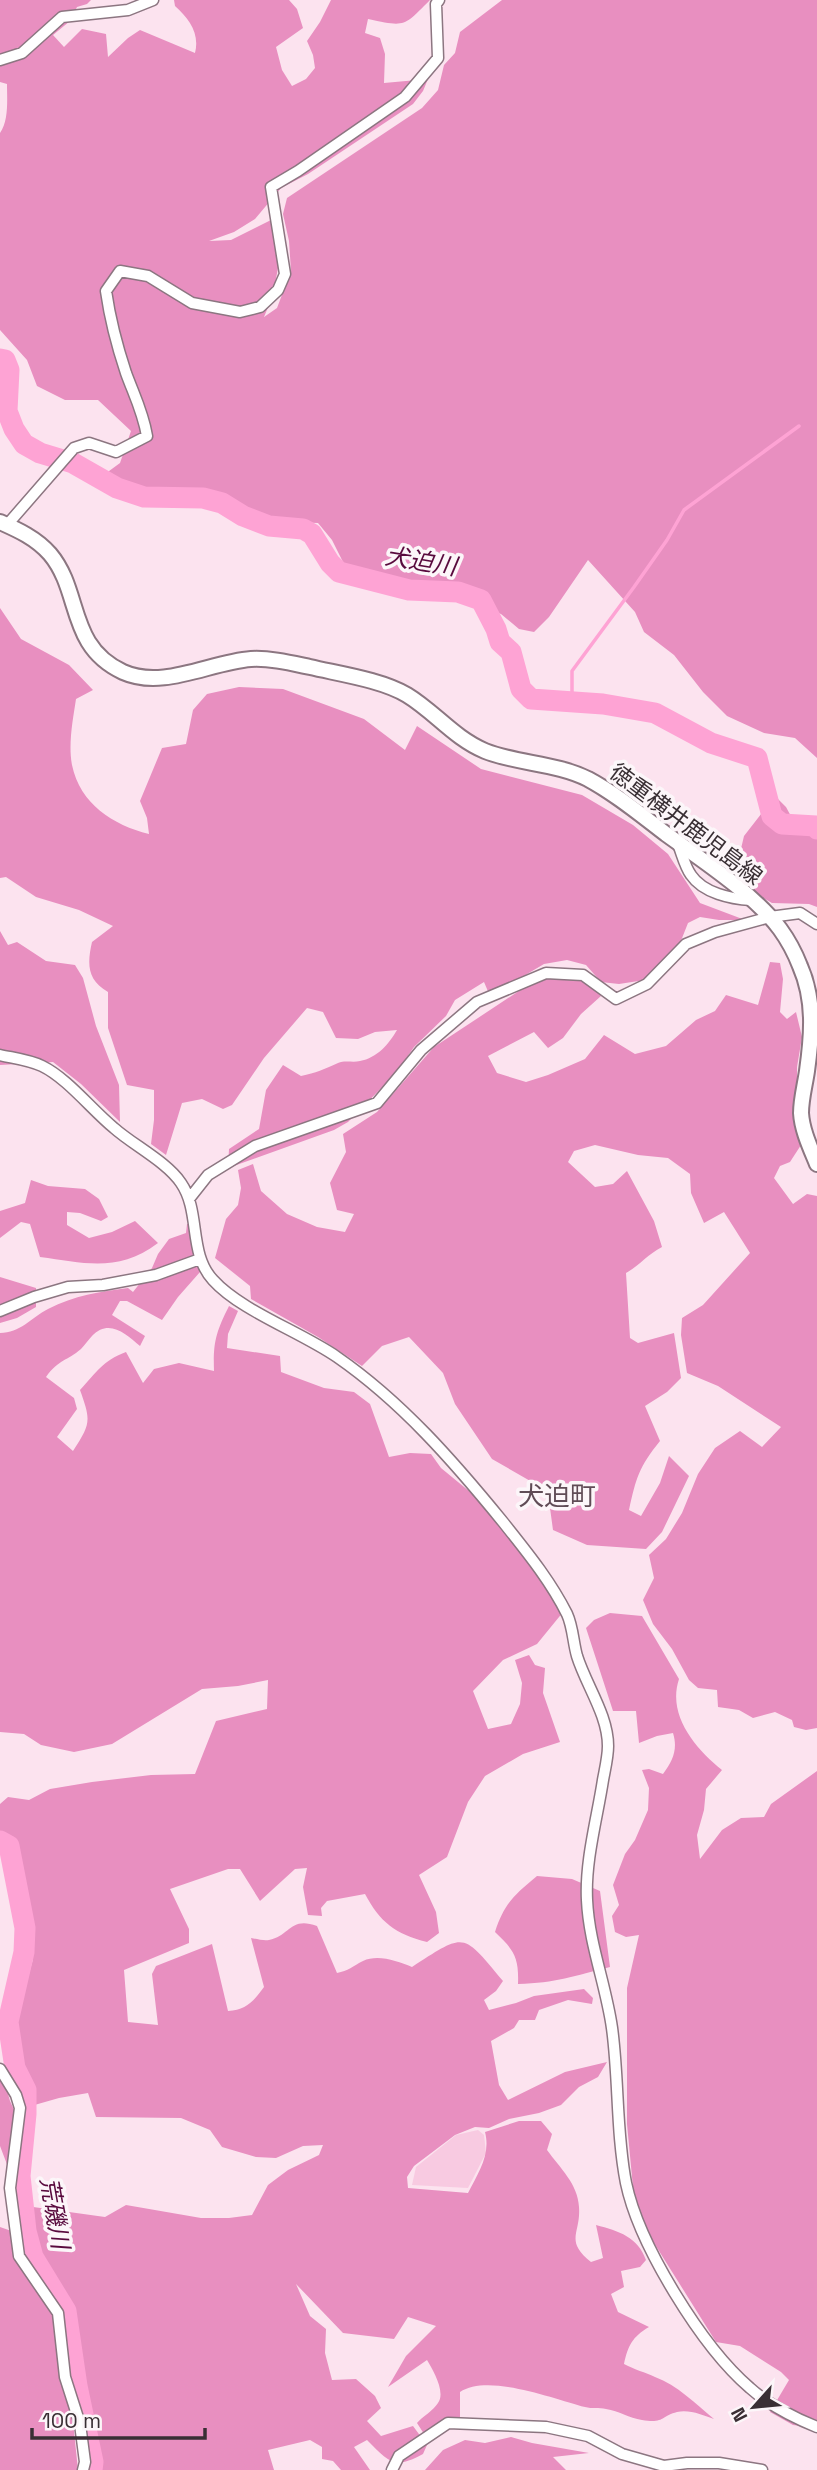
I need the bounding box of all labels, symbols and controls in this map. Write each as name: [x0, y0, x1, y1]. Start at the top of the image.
water label: 犬迫川: [383, 540, 462, 582]
street label: 徳重横井鹿児島線: [603, 757, 769, 891]
district label: 犬迫町: [518, 1479, 596, 1513]
water label: 荒磯川: [33, 2175, 77, 2254]
north arrow: [719, 2372, 789, 2442]
scale bar: [32, 2396, 205, 2440]
text: N: [725, 2403, 753, 2426]
text: 100 m: [42, 2407, 101, 2434]

